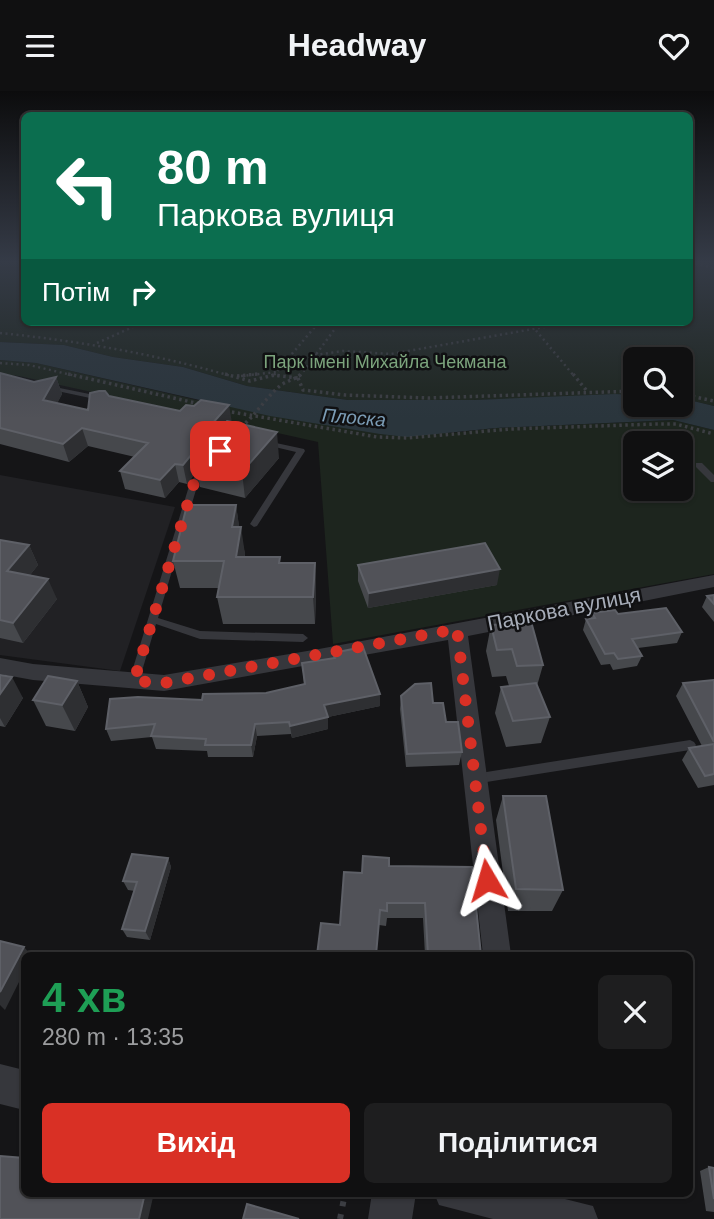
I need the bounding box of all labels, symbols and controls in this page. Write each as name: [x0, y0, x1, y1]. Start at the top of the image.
icon: menu: [21, 27, 59, 65]
text: Headway: [288, 27, 426, 63]
icon: heart: [655, 27, 693, 65]
icon: left: [42, 140, 133, 231]
text: 80 m: [157, 140, 269, 194]
text: Паркова вулиця: [157, 197, 395, 233]
icon: right: [124, 273, 162, 311]
text: Потім: [42, 277, 110, 307]
map controls: [623, 347, 693, 501]
button: search: [623, 347, 693, 417]
park label: Парк імені Михайла Чекмана: [264, 352, 507, 372]
water label: Плоска: [321, 404, 387, 431]
pin: [190, 421, 250, 481]
button: layers: [623, 431, 693, 501]
icon: arrive: [201, 432, 239, 470]
street label: Паркова вулиця: [485, 582, 643, 635]
position arrow: [450, 843, 524, 917]
text: 4 хв: [42, 974, 126, 1021]
button: close: [598, 975, 672, 1049]
text: 280 m · 13:35: [42, 1024, 184, 1050]
button: Вихід: [42, 1103, 350, 1183]
button: Поділитися: [364, 1103, 672, 1183]

